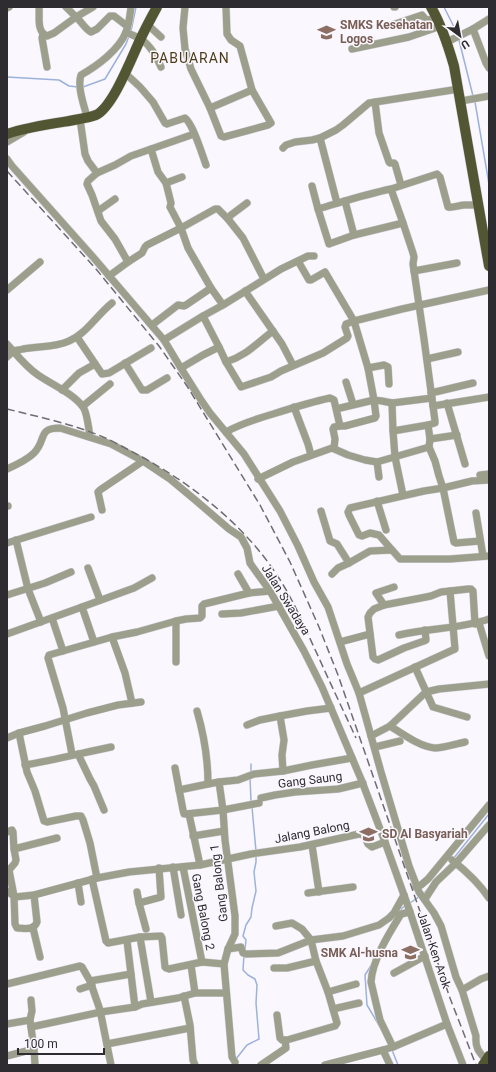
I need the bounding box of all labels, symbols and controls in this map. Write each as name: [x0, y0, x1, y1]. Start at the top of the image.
north arrow: [440, 16, 480, 56]
place label: SMKS Kesehatan Logos: [340, 18, 433, 46]
school or university icon: SMKS Kesehatan Logos: [317, 22, 337, 42]
text: U: [459, 37, 472, 51]
district label: PABUARAN: [150, 50, 230, 66]
street label: Jalan Swadaya: [259, 562, 313, 638]
street label: Gang Saung: [277, 769, 343, 791]
street label: Jalang Balong: [273, 818, 351, 846]
school or university icon: SD Al Basyariah: [359, 824, 379, 844]
place label: SD Al Basyariah: [382, 827, 468, 841]
street label: Gang Balong 1: [207, 843, 231, 923]
street label: Gang Balong 2: [189, 872, 217, 952]
street label: Jalan Ken Arok: [414, 910, 454, 991]
school or university icon: SMK Al-husna: [401, 943, 421, 963]
place label: SMK Al-husna: [321, 946, 399, 960]
scale bar: [18, 1030, 104, 1056]
text: 100 m: [24, 1037, 58, 1051]

